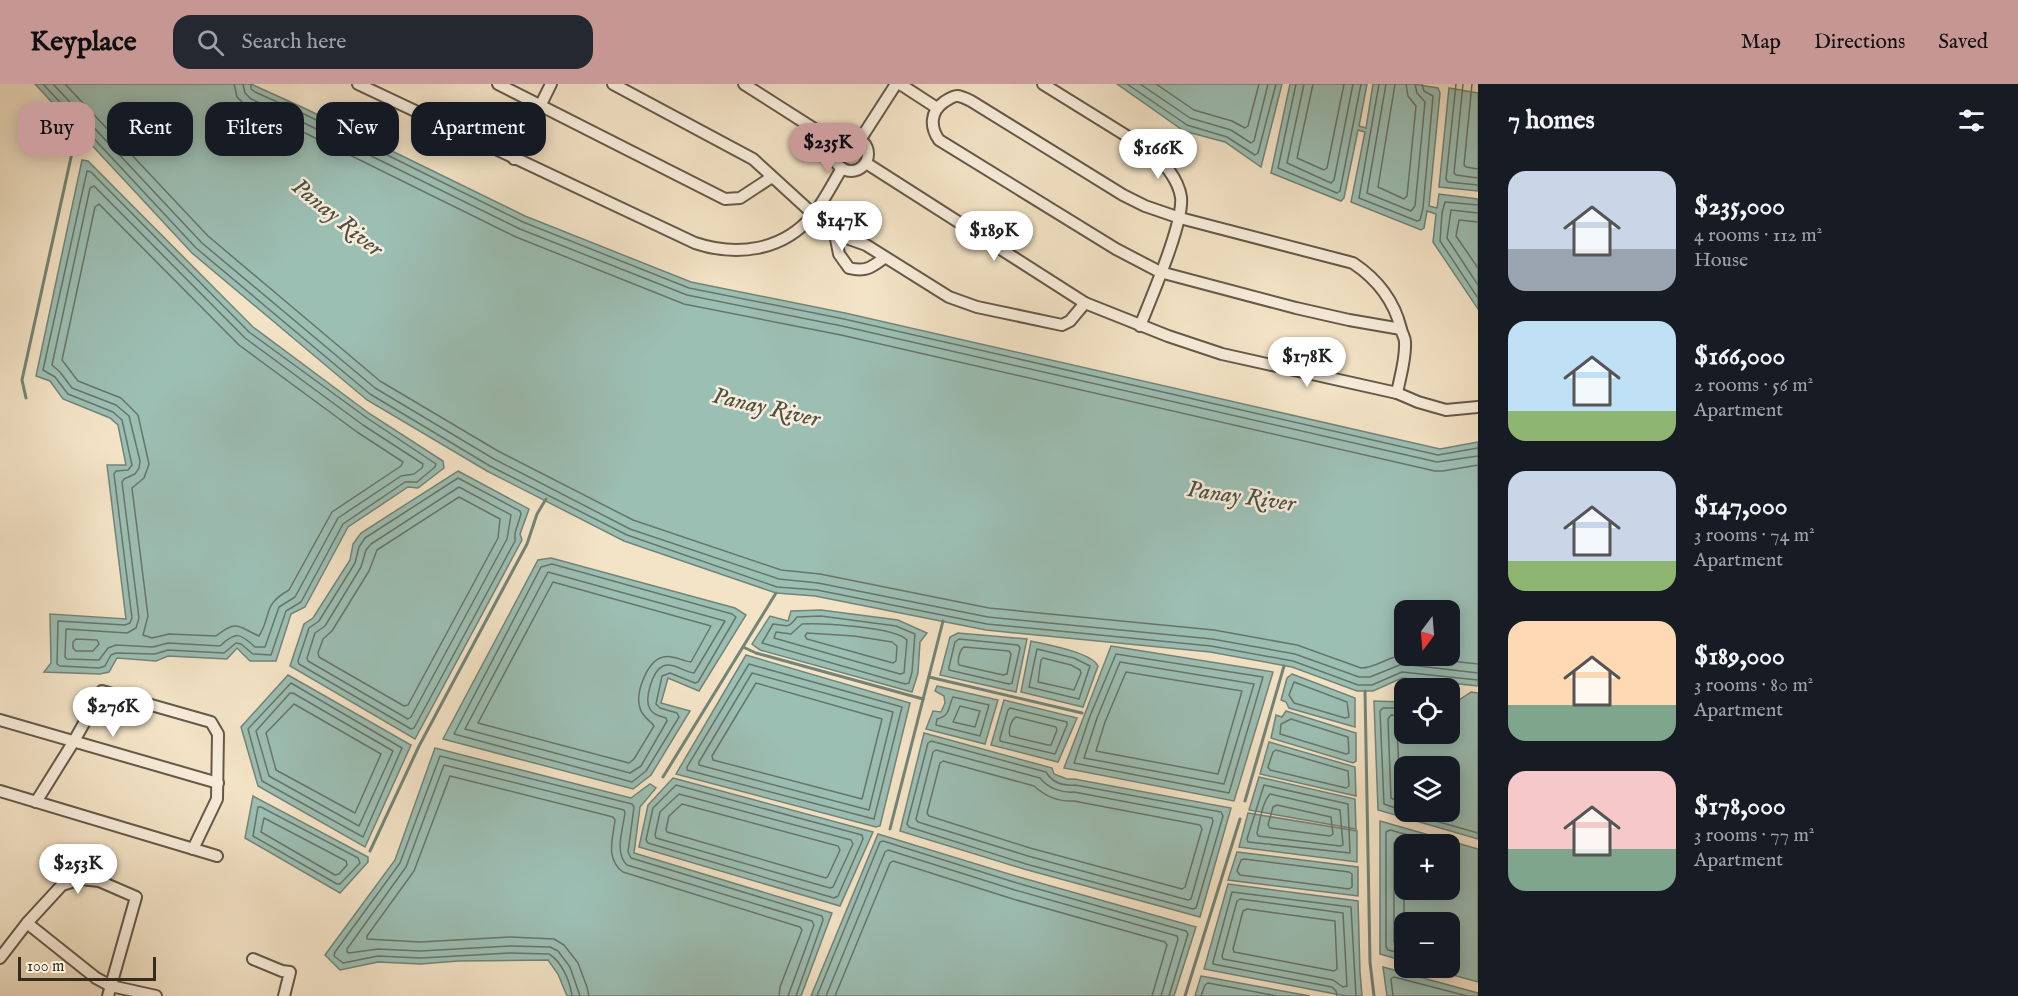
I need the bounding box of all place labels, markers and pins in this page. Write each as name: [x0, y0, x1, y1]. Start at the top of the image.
pin: $235K: [786, 123, 870, 174]
pin: $166K: [1116, 129, 1200, 180]
pin: $147K: [800, 201, 884, 252]
pin: $189K: [952, 211, 1036, 262]
pin: $178K: [1265, 337, 1349, 388]
pin: $276K: [71, 687, 155, 738]
pin: $253K: [36, 844, 120, 895]

